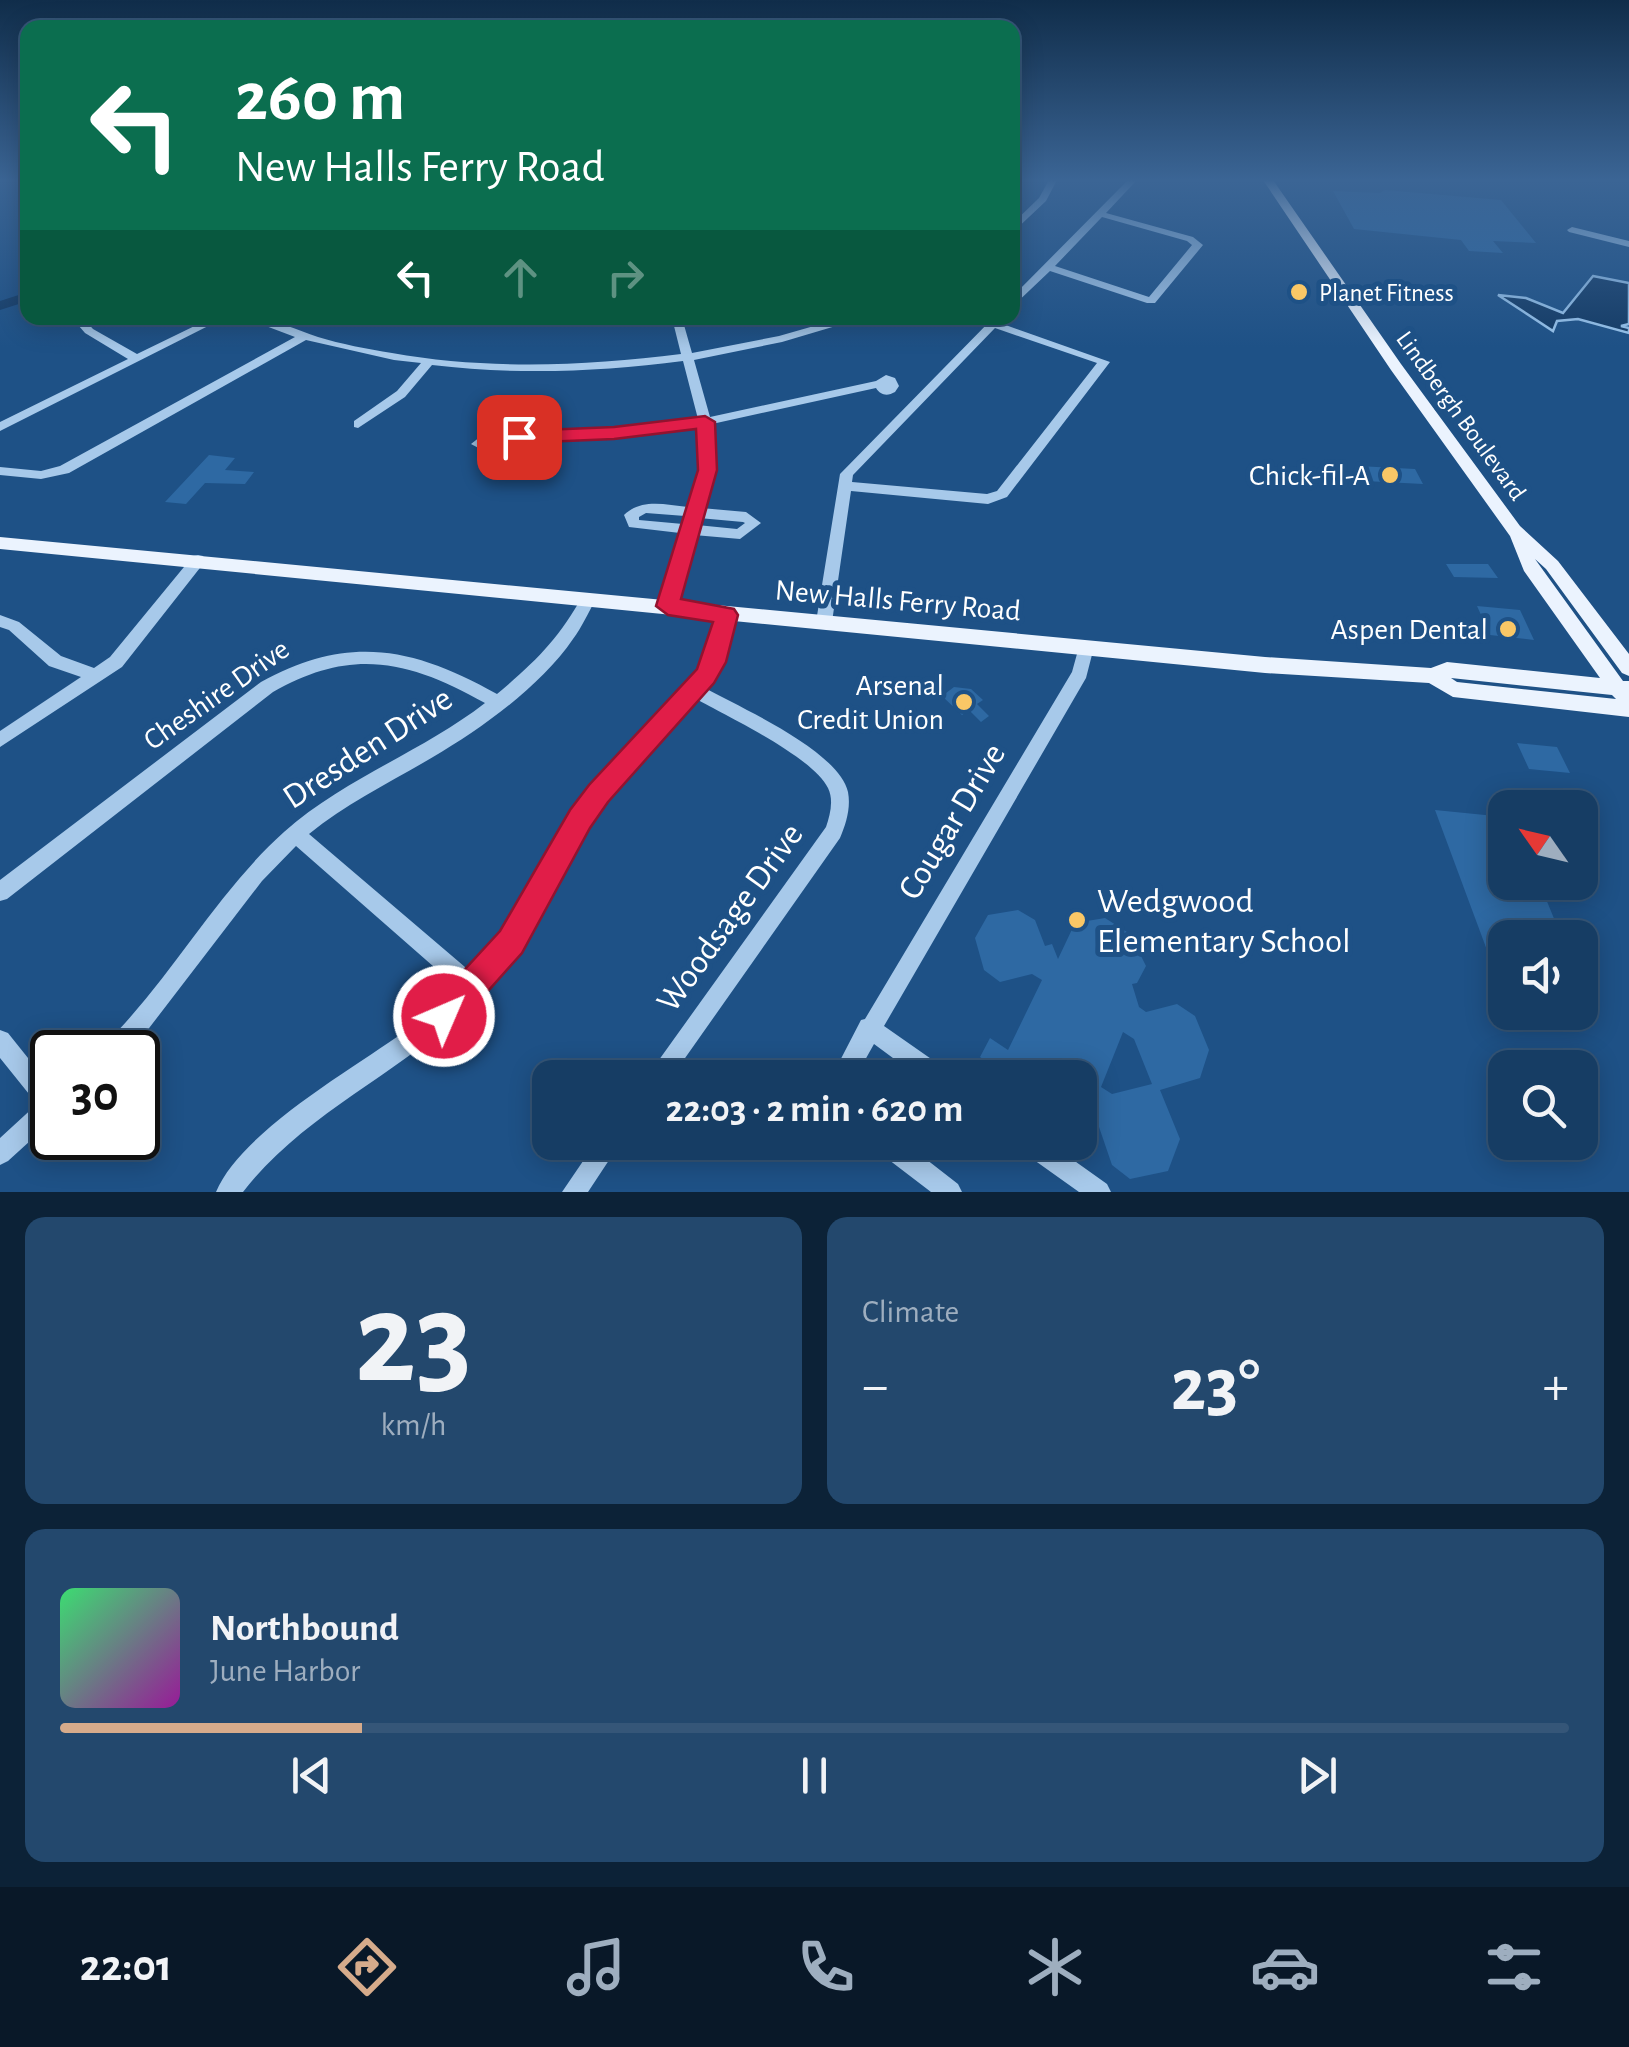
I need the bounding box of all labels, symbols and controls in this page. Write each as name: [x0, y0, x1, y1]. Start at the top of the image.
icon: left: [70, 60, 200, 190]
text: 260 m: [235, 63, 405, 133]
text: New Halls Ferry Road: [235, 145, 605, 190]
icon: left: [388, 250, 443, 305]
icon: ahead: [493, 250, 548, 305]
icon: right: [598, 250, 653, 305]
marker: Planet Fitness: [1288, 281, 1310, 303]
place label: Planet Fitness: [1319, 281, 1454, 306]
street label: Lindbergh Boulevard: [1391, 327, 1530, 505]
pin: [477, 395, 562, 480]
icon: arrive: [492, 410, 547, 465]
place label: Chick-fil-A: [1249, 461, 1370, 491]
marker: Chick-fil-A: [1379, 464, 1401, 486]
street label: New Halls Ferry Road: [774, 575, 1022, 627]
place label: Aspen Dental: [1331, 615, 1488, 645]
marker: Aspen Dental: [1497, 618, 1519, 640]
street label: Cheshire Drive: [138, 634, 295, 756]
place label: Arsenal Credit Union: [797, 671, 944, 735]
street label: Dresden Drive: [277, 681, 459, 816]
marker: Arsenal Credit Union: [953, 691, 975, 713]
street label: Cougar Drive: [892, 738, 1012, 906]
north arrow: [1488, 790, 1598, 900]
map controls: [1488, 790, 1598, 1160]
street label: Woodsage Drive: [650, 817, 810, 1018]
place label: Wedgwood Elementary School: [1097, 884, 1351, 959]
marker: Wedgwood Elementary School: [1066, 909, 1088, 931]
button: sound: [1488, 920, 1598, 1030]
position arrow: [392, 964, 496, 1068]
speed limit sign: 30: [30, 1030, 160, 1160]
button: search: [1488, 1050, 1598, 1160]
text: 22:03 · 2 min · 620 m: [666, 1091, 963, 1129]
text: 23: [355, 1276, 472, 1406]
text: Climate: [862, 1296, 959, 1328]
text: 23°: [1171, 1349, 1260, 1424]
text: −: [862, 1359, 888, 1414]
text: +: [1543, 1359, 1569, 1414]
text: km/h: [380, 1409, 447, 1441]
text: Northbound: [210, 1610, 399, 1648]
text: June Harbor: [210, 1655, 360, 1687]
icon: previous: [284, 1748, 339, 1803]
icon: pause: [787, 1748, 842, 1803]
icon: next: [1290, 1748, 1345, 1803]
icon: directions: [332, 1932, 402, 2002]
icon: music: [561, 1932, 631, 2002]
icon: phone: [791, 1932, 861, 2002]
icon: climate: [1020, 1932, 1090, 2002]
icon: car: [1250, 1932, 1320, 2002]
icon: filters: [1479, 1932, 1549, 2002]
text: 22:01: [80, 1944, 172, 1989]

